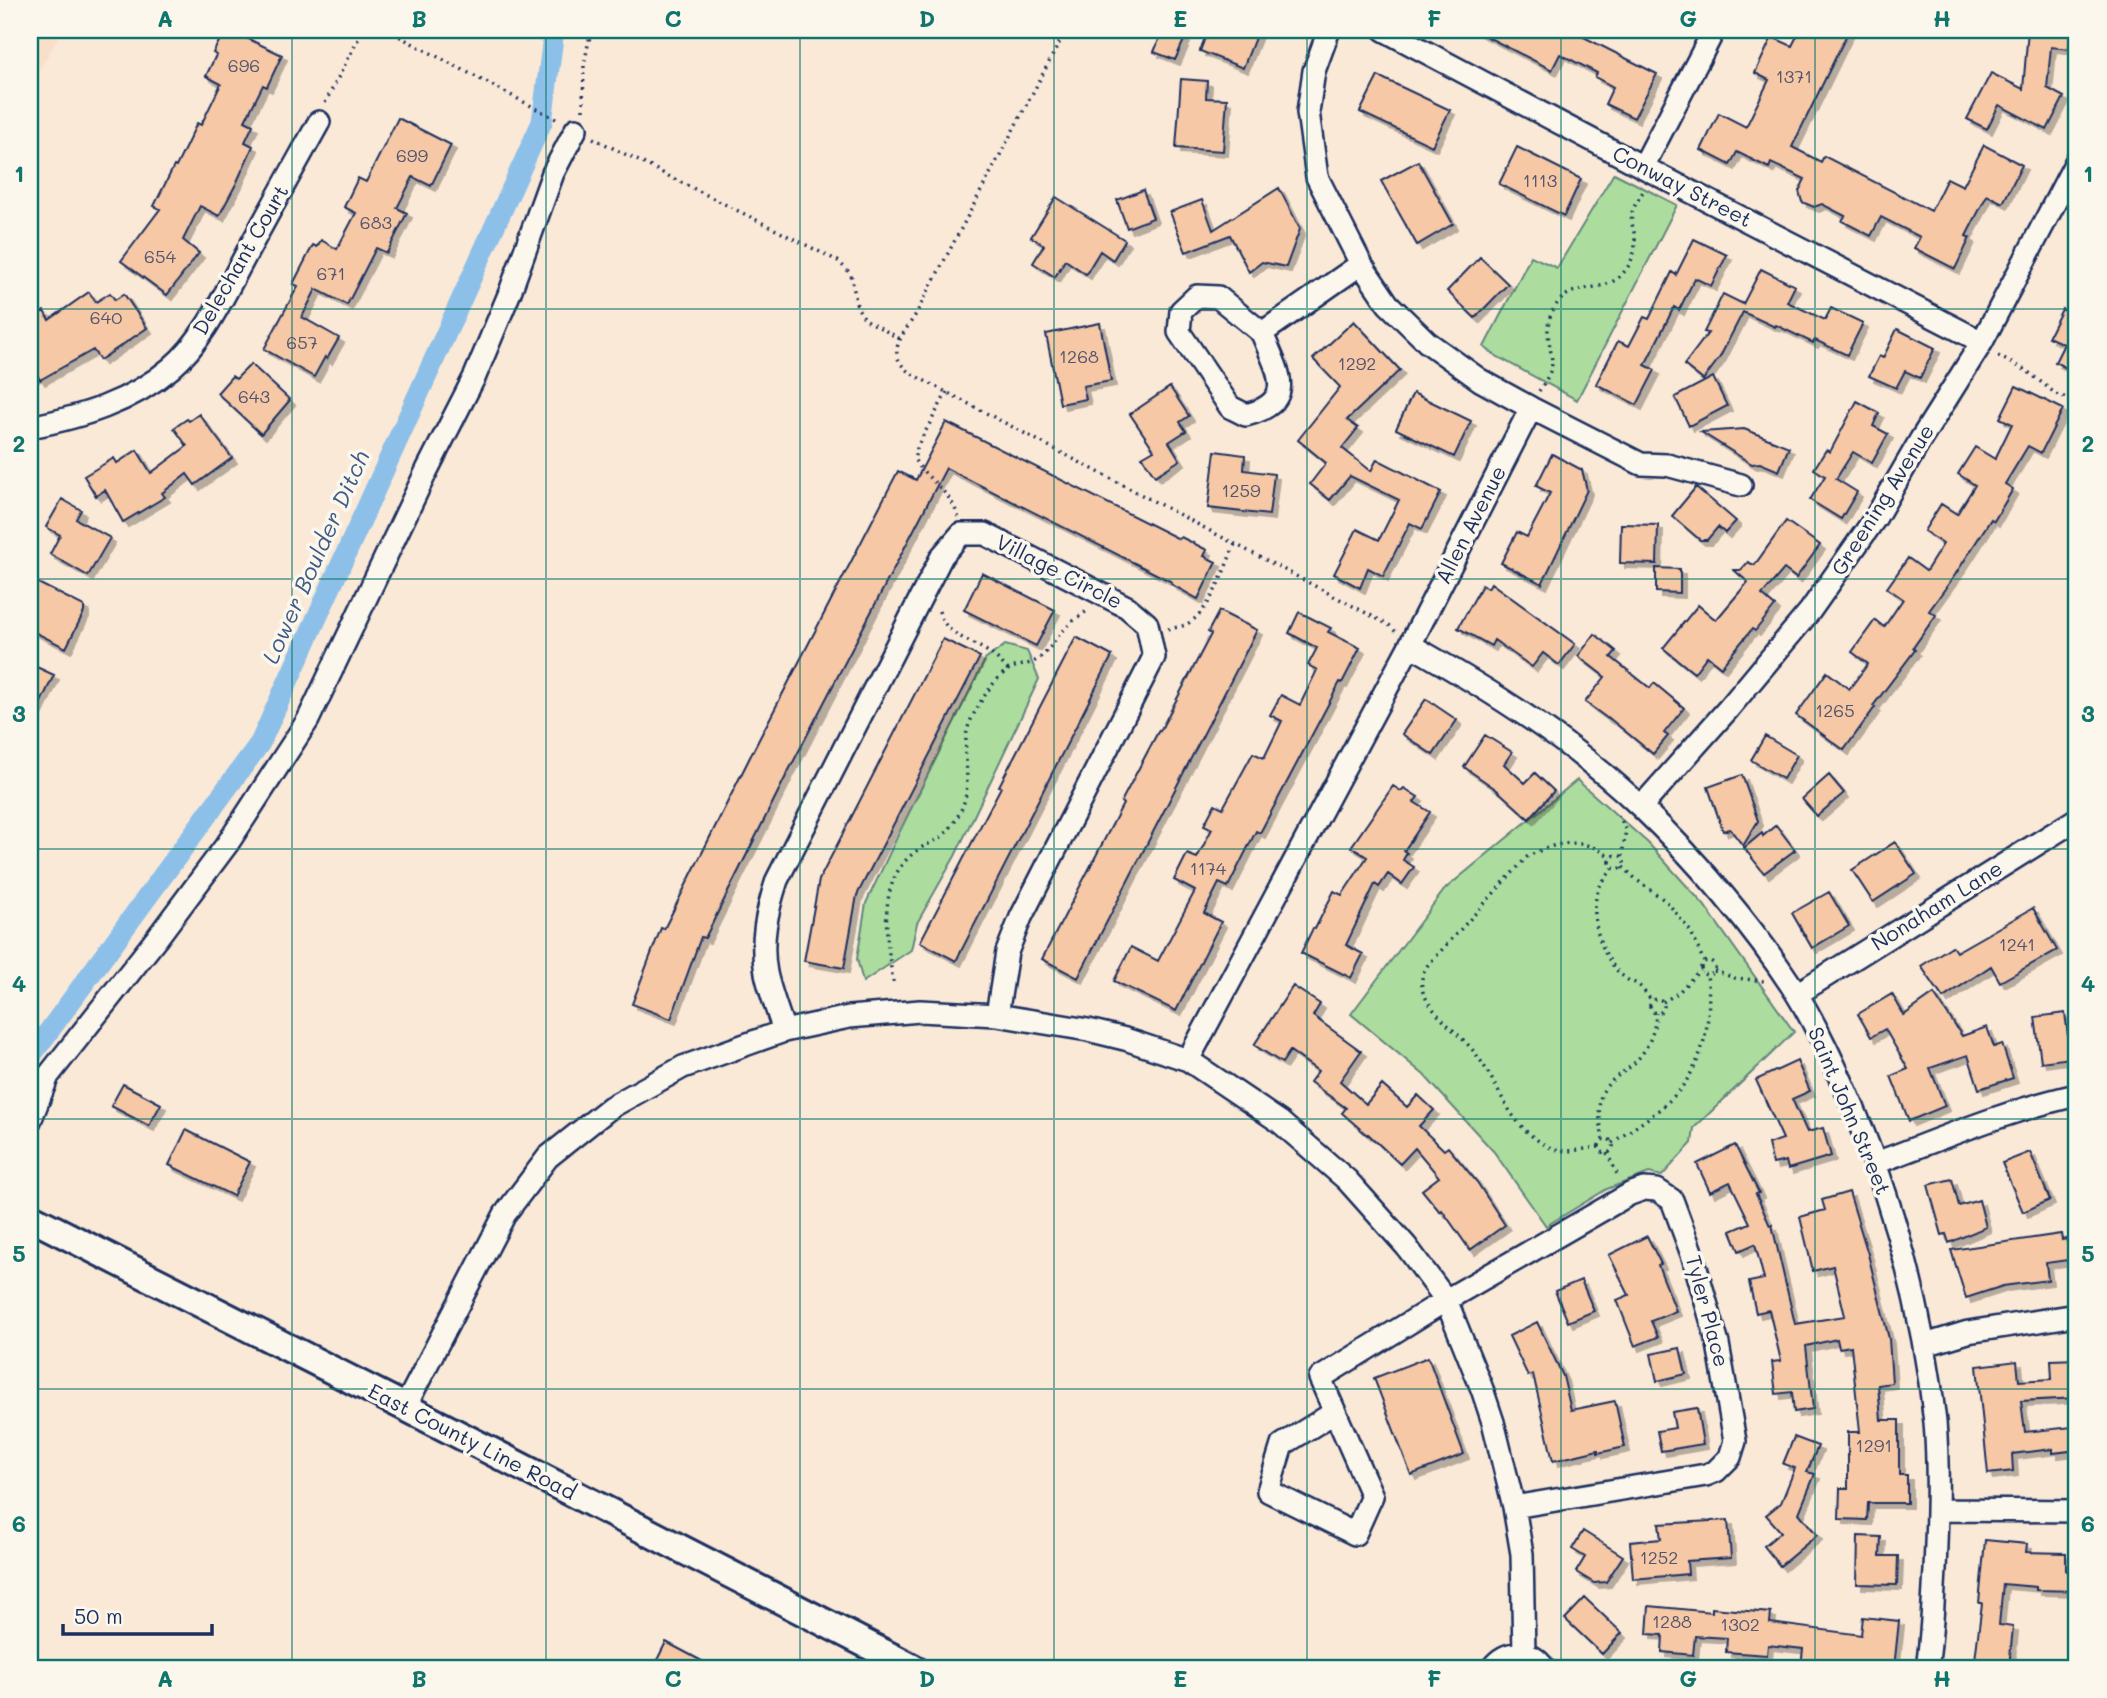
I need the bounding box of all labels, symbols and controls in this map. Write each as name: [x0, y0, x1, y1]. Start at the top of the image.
text: A: [157, 3, 173, 33]
text: B: [411, 3, 427, 33]
text: C: [664, 3, 682, 33]
text: D: [919, 3, 935, 33]
text: E: [1173, 3, 1187, 33]
text: F: [1427, 3, 1441, 33]
text: G: [1679, 3, 1697, 33]
text: H: [1933, 3, 1951, 33]
house number: 696: [228, 53, 260, 77]
house number: 1371: [1776, 64, 1812, 88]
street label: Conway Street: [1608, 139, 1757, 232]
house number: 699: [396, 143, 428, 167]
text: 1: [14, 158, 24, 188]
text: 1: [2083, 158, 2093, 188]
house number: 1113: [1523, 168, 1557, 192]
street label: Delechant Court: [186, 179, 294, 339]
house number: 683: [360, 210, 392, 234]
house number: 654: [144, 244, 176, 268]
house number: 671: [317, 261, 345, 285]
house number: 640: [90, 305, 122, 329]
house number: 657: [286, 330, 318, 354]
house number: 1268: [1059, 344, 1099, 368]
house number: 1292: [1338, 351, 1376, 375]
house number: 643: [238, 384, 270, 408]
street label: Greening Avenue: [1824, 419, 1939, 580]
text: 2: [13, 428, 25, 458]
text: 2: [2082, 428, 2094, 458]
water label: Lower Boulder Ditch: [255, 445, 376, 668]
street label: Allen Avenue: [1428, 461, 1511, 588]
house number: 1259: [1221, 478, 1261, 502]
street label: Village Circle: [992, 527, 1127, 614]
text: 3: [12, 698, 26, 728]
house number: 1265: [1815, 698, 1855, 722]
text: 3: [2081, 698, 2095, 728]
street label: Nonaham Lane: [1866, 854, 2007, 956]
house number: 1174: [1190, 856, 1227, 880]
house number: 1241: [1999, 932, 2035, 956]
text: 4: [12, 968, 26, 998]
text: 4: [2081, 968, 2095, 998]
street label: Saint John Street: [1803, 1022, 1898, 1199]
text: 5: [12, 1238, 26, 1268]
text: 5: [2081, 1238, 2095, 1268]
street label: Tyler Place: [1681, 1252, 1736, 1370]
street label: East County Line Road: [364, 1376, 581, 1505]
house number: 1291: [1856, 1433, 1892, 1457]
text: 6: [12, 1508, 26, 1538]
text: 6: [2081, 1508, 2095, 1538]
house number: 1252: [1640, 1545, 1678, 1569]
scale bar: [63, 1593, 212, 1637]
text: 50 m: [74, 1602, 123, 1629]
house number: 1288: [1652, 1609, 1692, 1633]
house number: 1302: [1720, 1612, 1760, 1636]
text: A: [157, 1663, 173, 1693]
text: B: [411, 1663, 427, 1693]
text: C: [664, 1663, 682, 1693]
text: D: [919, 1663, 935, 1693]
text: E: [1173, 1663, 1187, 1693]
text: F: [1427, 1663, 1441, 1693]
text: G: [1679, 1663, 1697, 1693]
text: H: [1933, 1663, 1951, 1693]

